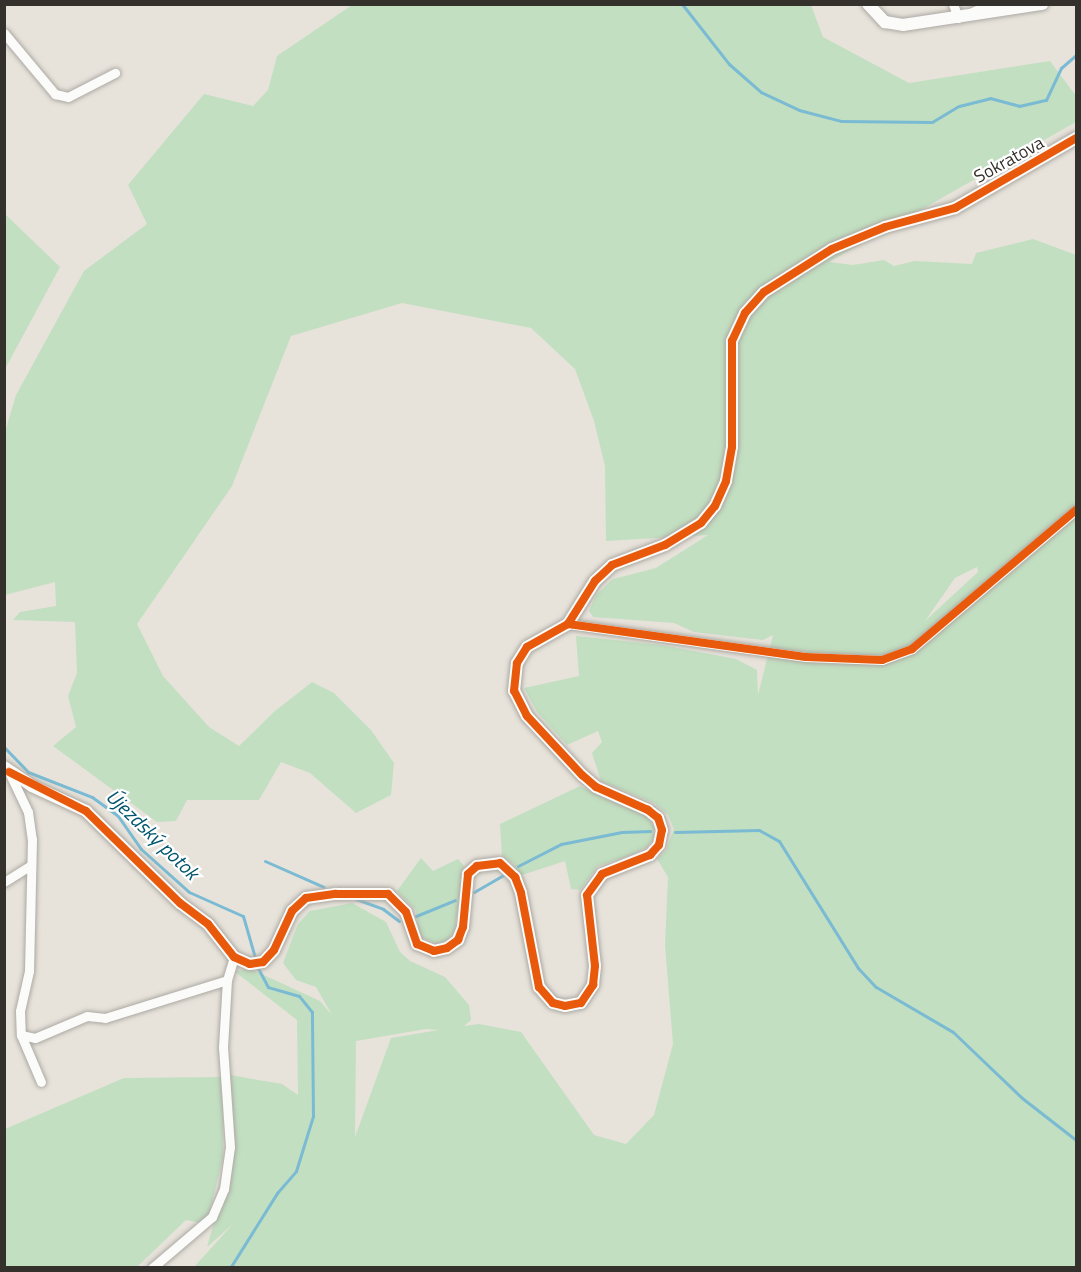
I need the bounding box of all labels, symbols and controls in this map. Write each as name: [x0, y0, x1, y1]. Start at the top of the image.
street label: Sokratova: [970, 132, 1048, 188]
water label: Újezdský potok: [102, 784, 204, 884]

